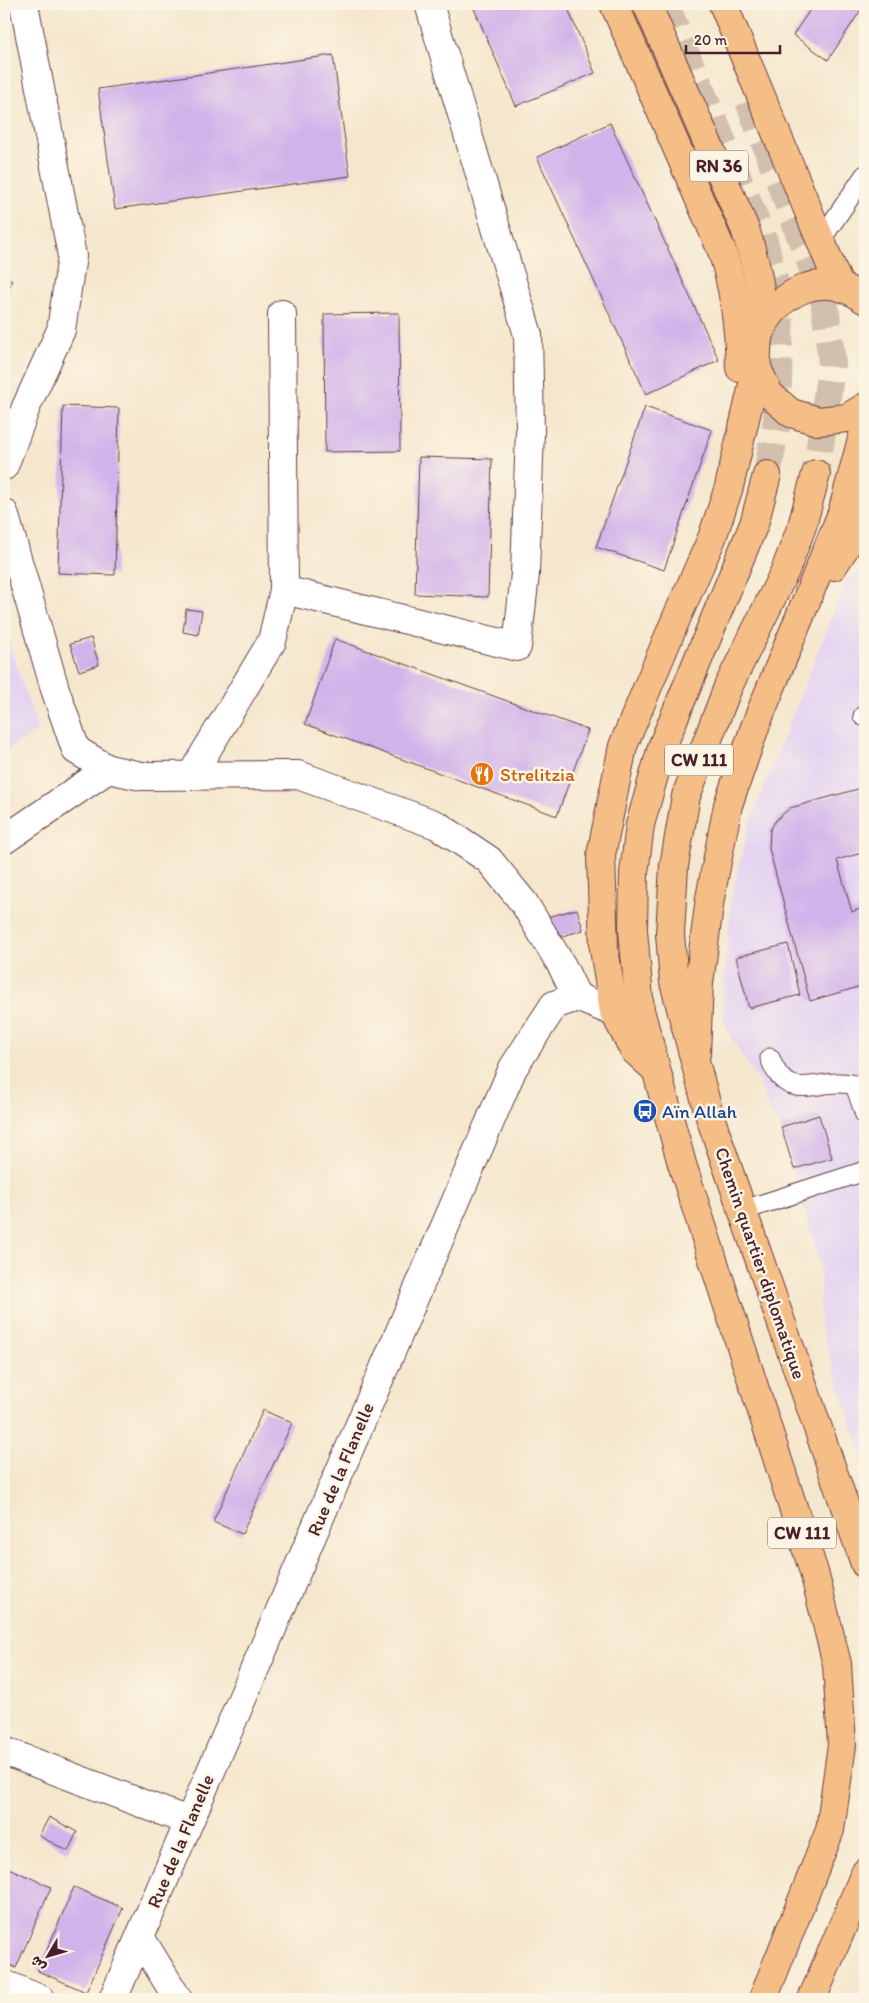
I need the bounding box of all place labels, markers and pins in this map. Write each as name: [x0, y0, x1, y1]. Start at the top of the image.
restaurant icon: Strelitzia: [469, 761, 495, 787]
place label: Strelitzia: [500, 763, 575, 786]
bus stop icon: Aïn Allah: [632, 1098, 658, 1124]
place label: Aïn Allah: [662, 1100, 738, 1123]

